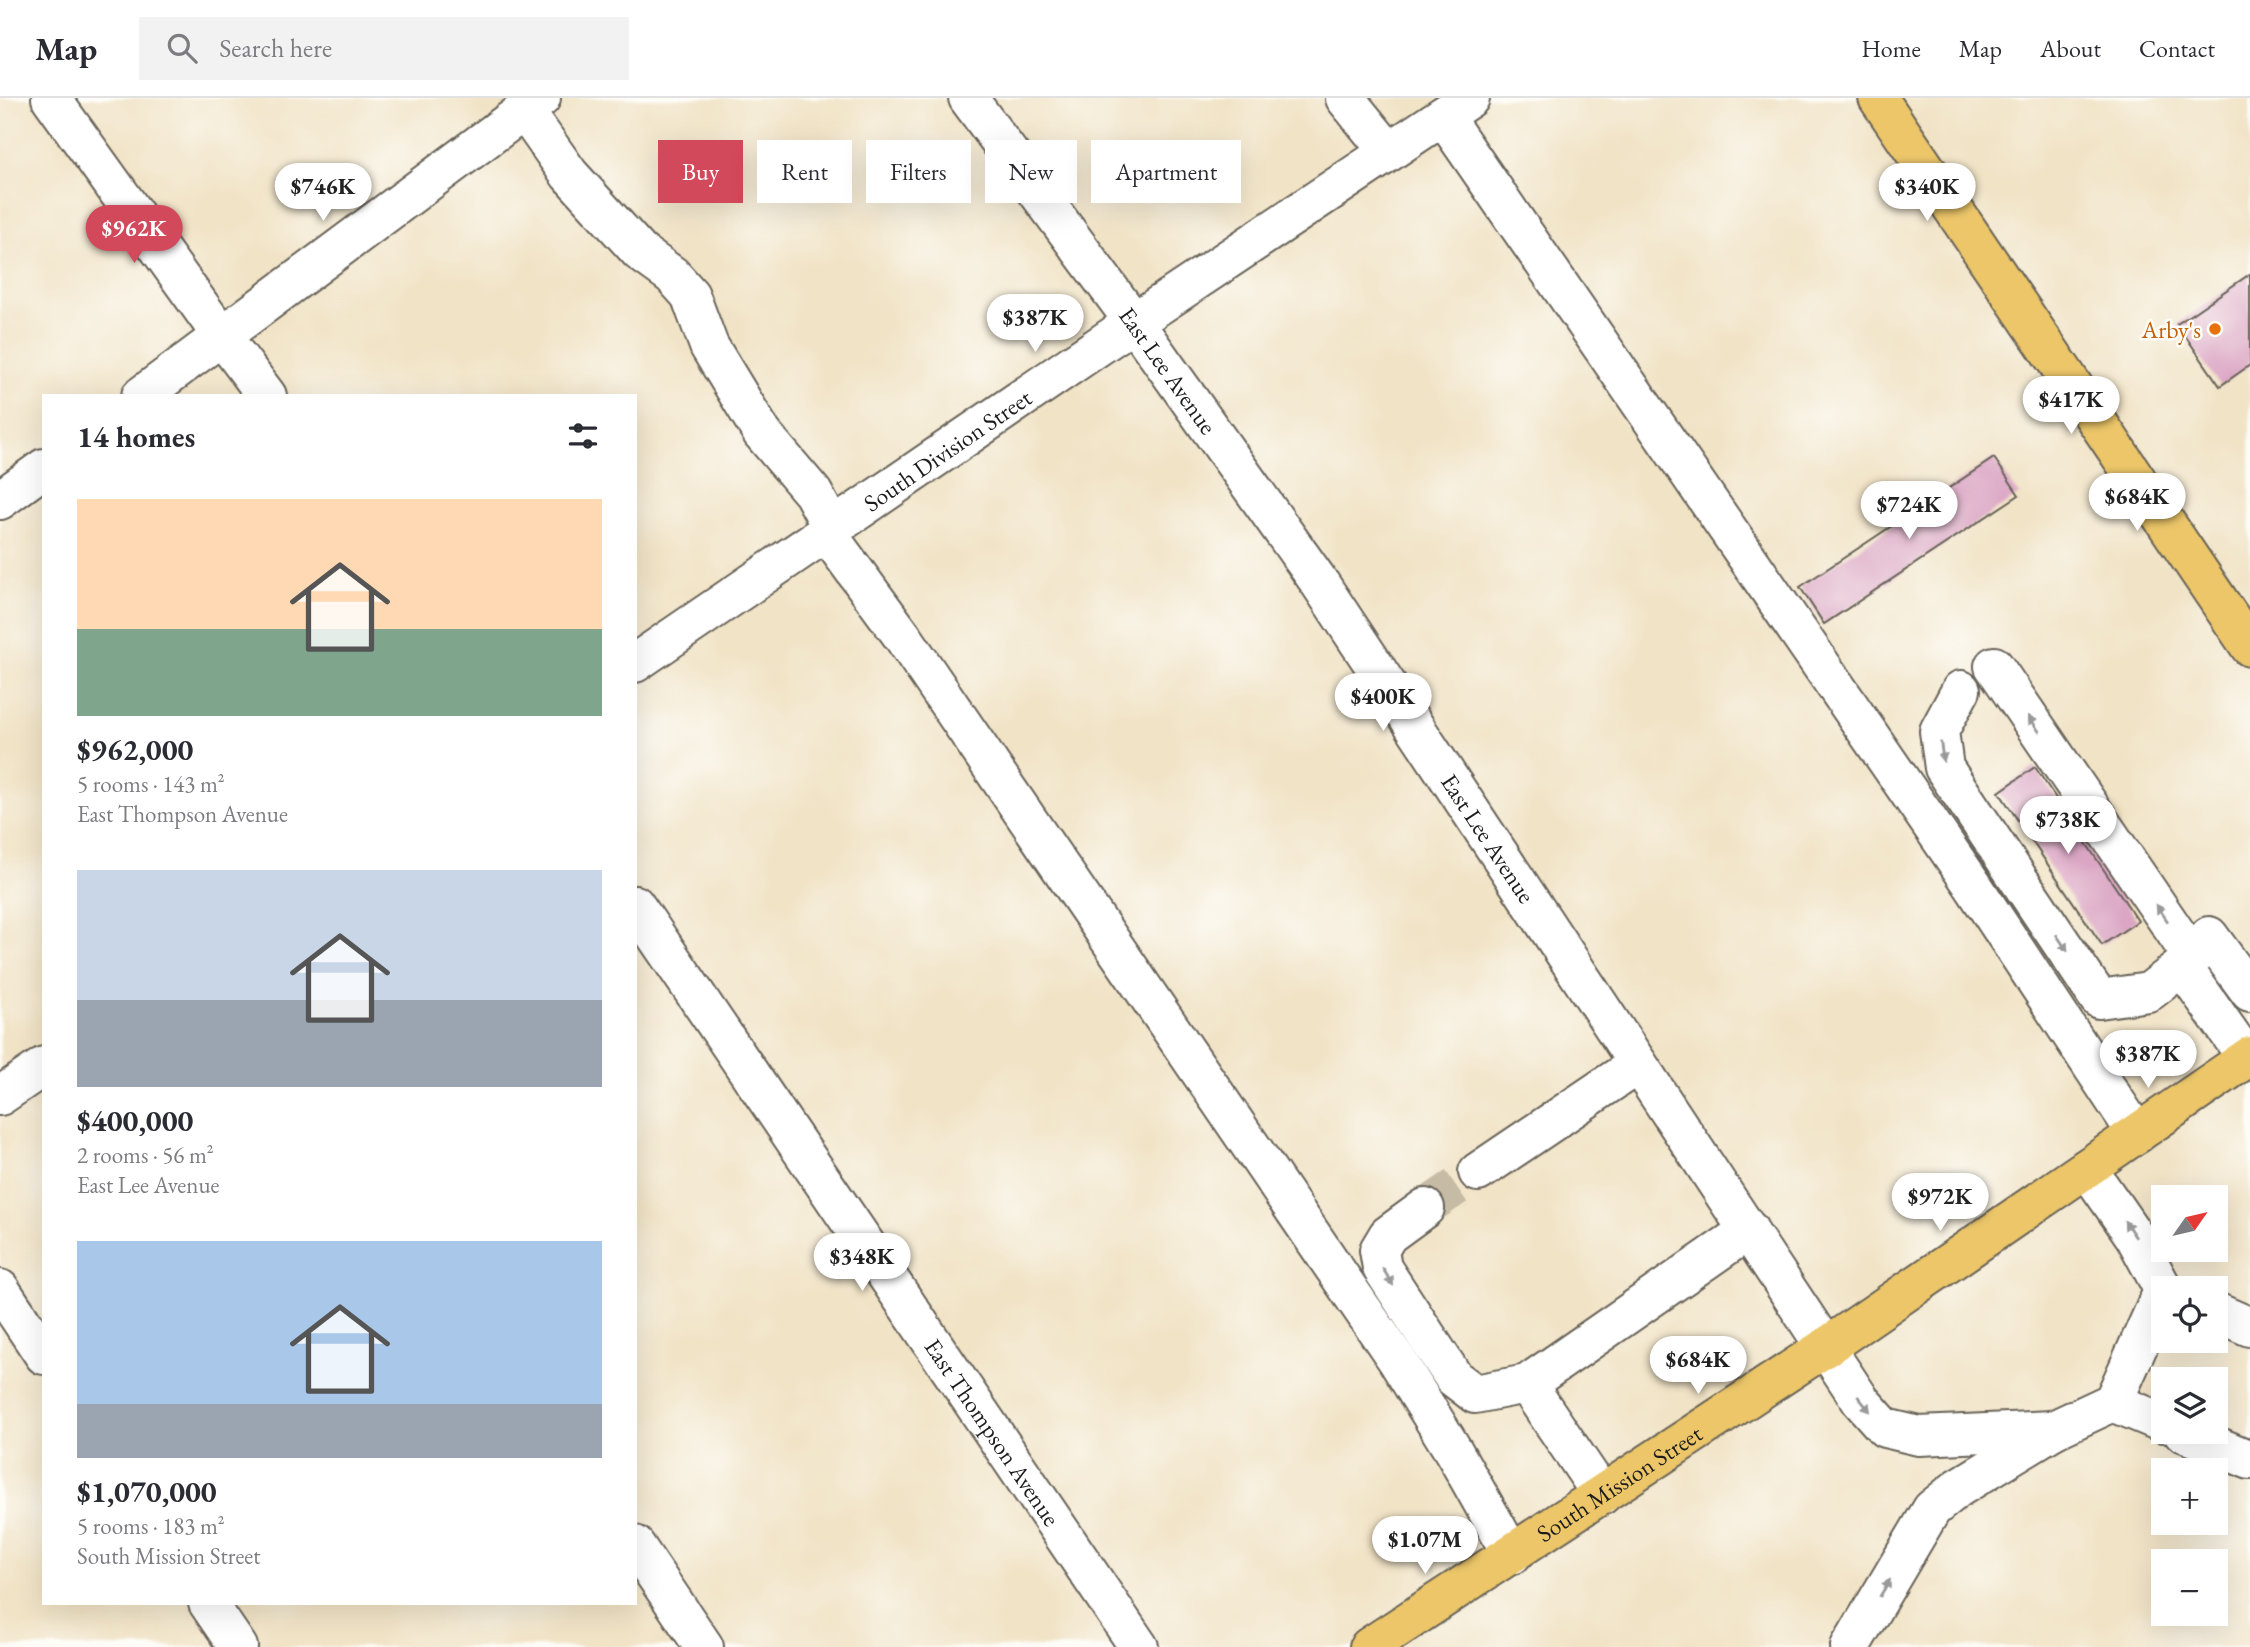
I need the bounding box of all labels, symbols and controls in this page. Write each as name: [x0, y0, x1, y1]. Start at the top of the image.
search box: [139, 17, 629, 80]
text: Map: [35, 27, 97, 70]
icon: search: [163, 29, 201, 67]
text: Search here: [219, 31, 332, 65]
text: Home: [1861, 33, 1921, 64]
text: Map: [1959, 33, 2002, 64]
text: About: [2040, 33, 2101, 64]
text: Contact: [2139, 33, 2215, 64]
chip: Buy: [658, 140, 743, 203]
chip: Rent: [757, 140, 852, 203]
chip: Filters: [866, 140, 971, 203]
chip: New: [985, 140, 1077, 203]
chip: Apartment: [1091, 140, 1241, 203]
pin: $746K: [274, 164, 372, 223]
pin: $340K: [1878, 164, 1976, 223]
text: $746K: [291, 171, 355, 201]
text: $340K: [1895, 171, 1959, 201]
pin: $962K: [85, 206, 183, 265]
text: $962K: [102, 213, 166, 243]
pin: $387K: [986, 294, 1084, 354]
street label: East Lee Avenue: [1112, 301, 1224, 440]
text: $387K: [1003, 302, 1067, 332]
place label: Arby's: [2141, 314, 2201, 345]
marker: Arby's: [2207, 321, 2223, 337]
pin: $417K: [2022, 376, 2120, 436]
street label: South Division Street: [857, 381, 1037, 518]
text: $417K: [2039, 384, 2103, 414]
text: 14 homes: [77, 417, 195, 456]
icon: filters: [564, 417, 602, 455]
pin: $684K: [2088, 474, 2186, 533]
text: $684K: [2105, 481, 2169, 511]
pin: $724K: [1860, 482, 1958, 541]
text: $724K: [1877, 489, 1941, 519]
icon: home: [277, 544, 403, 670]
pin: $400K: [1334, 674, 1432, 733]
text: $400K: [1351, 681, 1415, 711]
one-way arrow: [2028, 715, 2041, 734]
text: $962,000: [77, 730, 193, 769]
one-way arrow: [1937, 741, 1948, 763]
street label: East Lee Avenue: [1434, 767, 1543, 909]
text: 5 rooms · 143 m²: [77, 769, 225, 799]
pin: $738K: [2019, 796, 2117, 856]
text: East Thompson Avenue: [77, 799, 288, 829]
text: $738K: [2036, 804, 2100, 834]
one-way arrow: [2156, 903, 2169, 922]
icon: home: [277, 915, 403, 1041]
one-way arrow: [2055, 934, 2068, 953]
pin: $387K: [2099, 1030, 2197, 1090]
text: $387K: [2116, 1038, 2180, 1068]
text: $400,000: [77, 1101, 193, 1140]
text: 2 rooms · 56 m²: [77, 1140, 214, 1170]
text: East Lee Avenue: [77, 1170, 220, 1200]
pin: $972K: [1891, 1174, 1989, 1233]
text: $972K: [1908, 1181, 1972, 1211]
north arrow: [2151, 1185, 2228, 1262]
map controls: [2151, 1185, 2228, 1626]
one-way arrow: [2124, 1220, 2137, 1239]
pin: $348K: [813, 1234, 911, 1293]
text: $348K: [830, 1241, 894, 1271]
one-way arrow: [1381, 1267, 1394, 1286]
button: locate: [2151, 1276, 2228, 1353]
icon: home: [277, 1286, 403, 1412]
street label: East Thompson Avenue: [918, 1332, 1068, 1532]
pin: $684K: [1649, 1336, 1747, 1396]
text: $684K: [1666, 1344, 1730, 1374]
button: layers: [2151, 1367, 2228, 1444]
one-way arrow: [1857, 1394, 1872, 1412]
street label: South Mission Street: [1530, 1417, 1708, 1548]
button: +: [2151, 1458, 2228, 1535]
text: $1,070,000: [77, 1472, 217, 1511]
text: 5 rooms · 183 m²: [77, 1511, 225, 1541]
pin: $1.07M: [1368, 1516, 1482, 1576]
text: $1.07M: [1388, 1524, 1462, 1554]
text: South Mission Street: [77, 1541, 260, 1571]
button: −: [2151, 1549, 2228, 1626]
one-way arrow: [1879, 1579, 1891, 1598]

